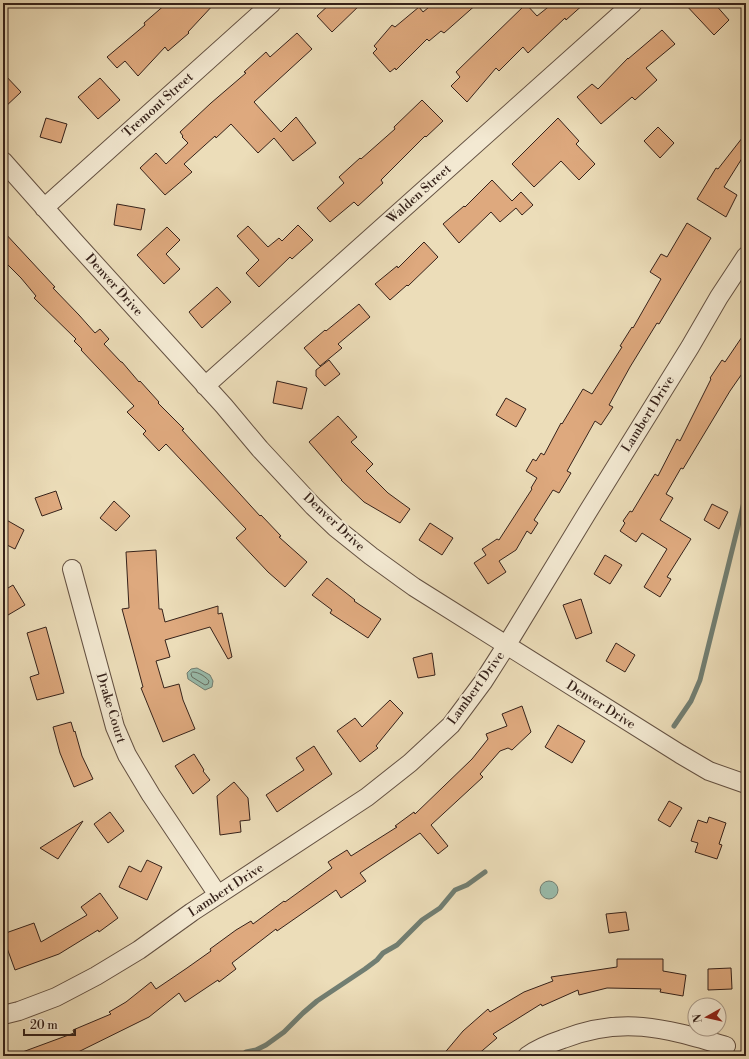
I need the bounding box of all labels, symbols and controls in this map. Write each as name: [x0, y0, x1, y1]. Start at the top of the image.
street label: Tremont Street: [119, 69, 197, 141]
street label: Walden Street: [383, 161, 455, 228]
street label: Denver Drive: [82, 250, 147, 320]
street label: Lambert Drive: [618, 373, 678, 455]
street label: Denver Drive: [300, 489, 368, 555]
street label: Lambert Drive: [444, 648, 508, 728]
street label: Drake Court: [93, 671, 129, 745]
street label: Denver Drive: [563, 677, 639, 733]
street label: Lambert Drive: [185, 859, 267, 920]
north arrow: [687, 997, 727, 1037]
scale bar: [24, 1011, 75, 1037]
text: N: [691, 1013, 706, 1024]
text: 20 m: [30, 1018, 58, 1033]

